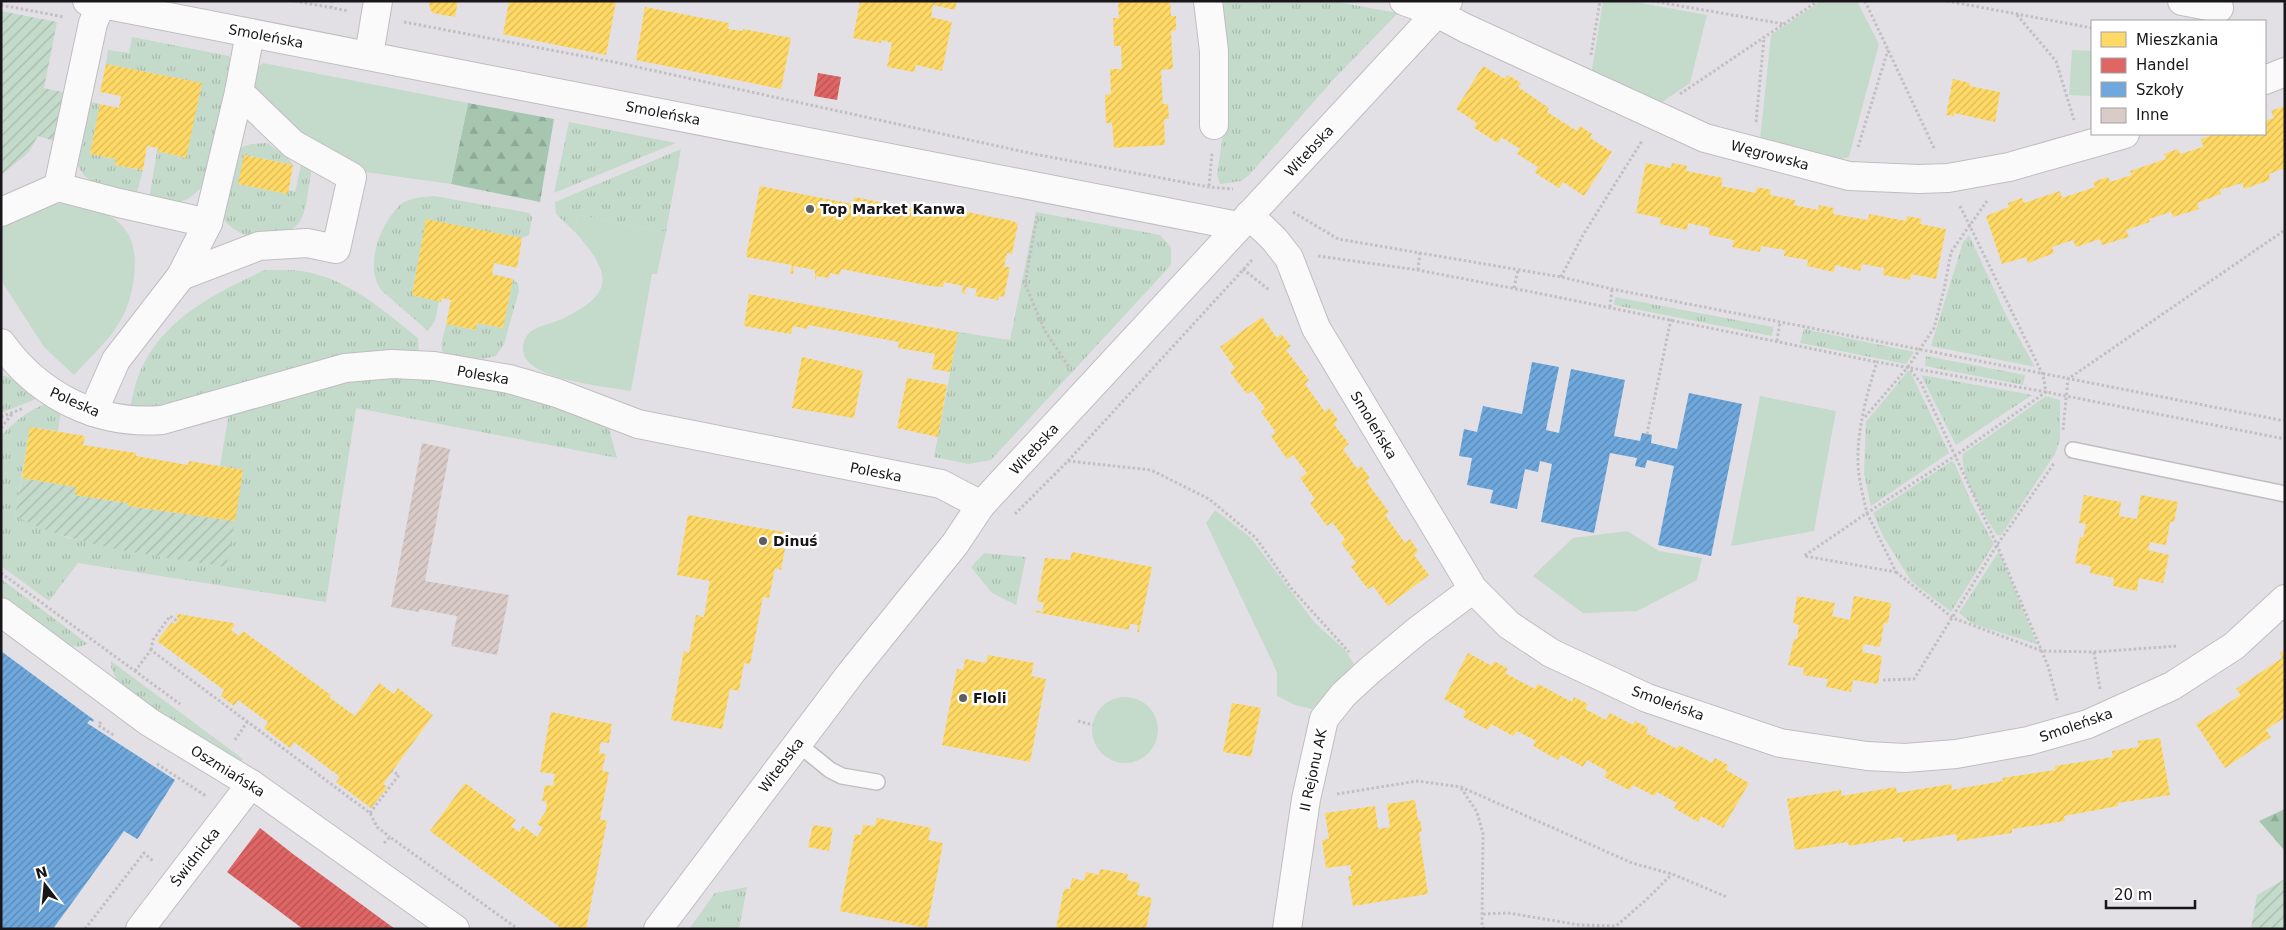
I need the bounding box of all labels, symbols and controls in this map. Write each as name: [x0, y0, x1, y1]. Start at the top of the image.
legend: [2091, 20, 2266, 135]
street label: Smoleńska: [227, 21, 305, 51]
text: Mieszkania: [2136, 31, 2219, 49]
text: Handel: [2136, 56, 2189, 74]
text: Szkoły: [2136, 81, 2184, 99]
street label: Smoleńska: [624, 98, 702, 128]
text: Inne: [2136, 106, 2169, 124]
street label: Witebska: [1281, 122, 1337, 180]
street label: Węgrowska: [1729, 137, 1811, 173]
place label: Top Market Kanwa: [820, 201, 965, 217]
marker: Top Market Kanwa: [804, 203, 816, 215]
street label: Poleska: [456, 363, 510, 387]
street label: Poleska: [48, 384, 102, 420]
street label: Smoleńska: [1348, 388, 1400, 462]
street label: Witebska: [1006, 420, 1062, 478]
street label: Poleska: [849, 459, 903, 485]
place label: Dinuś: [773, 533, 818, 549]
marker: Dinuś: [757, 535, 769, 547]
street label: Smoleńska: [1629, 682, 1707, 724]
place label: Floli: [973, 690, 1007, 706]
marker: Floli: [957, 692, 969, 704]
street label: Smoleńska: [2037, 705, 2115, 745]
street label: II Rejonu AK: [1296, 727, 1330, 813]
street label: Witebska: [755, 735, 807, 795]
street label: Oszmiańska: [188, 742, 268, 800]
street label: Świdnicka: [166, 824, 223, 890]
north arrow: [20, 860, 70, 910]
text: N: [34, 863, 49, 882]
scale bar: [2106, 878, 2195, 910]
text: 20 m: [2114, 886, 2152, 904]

